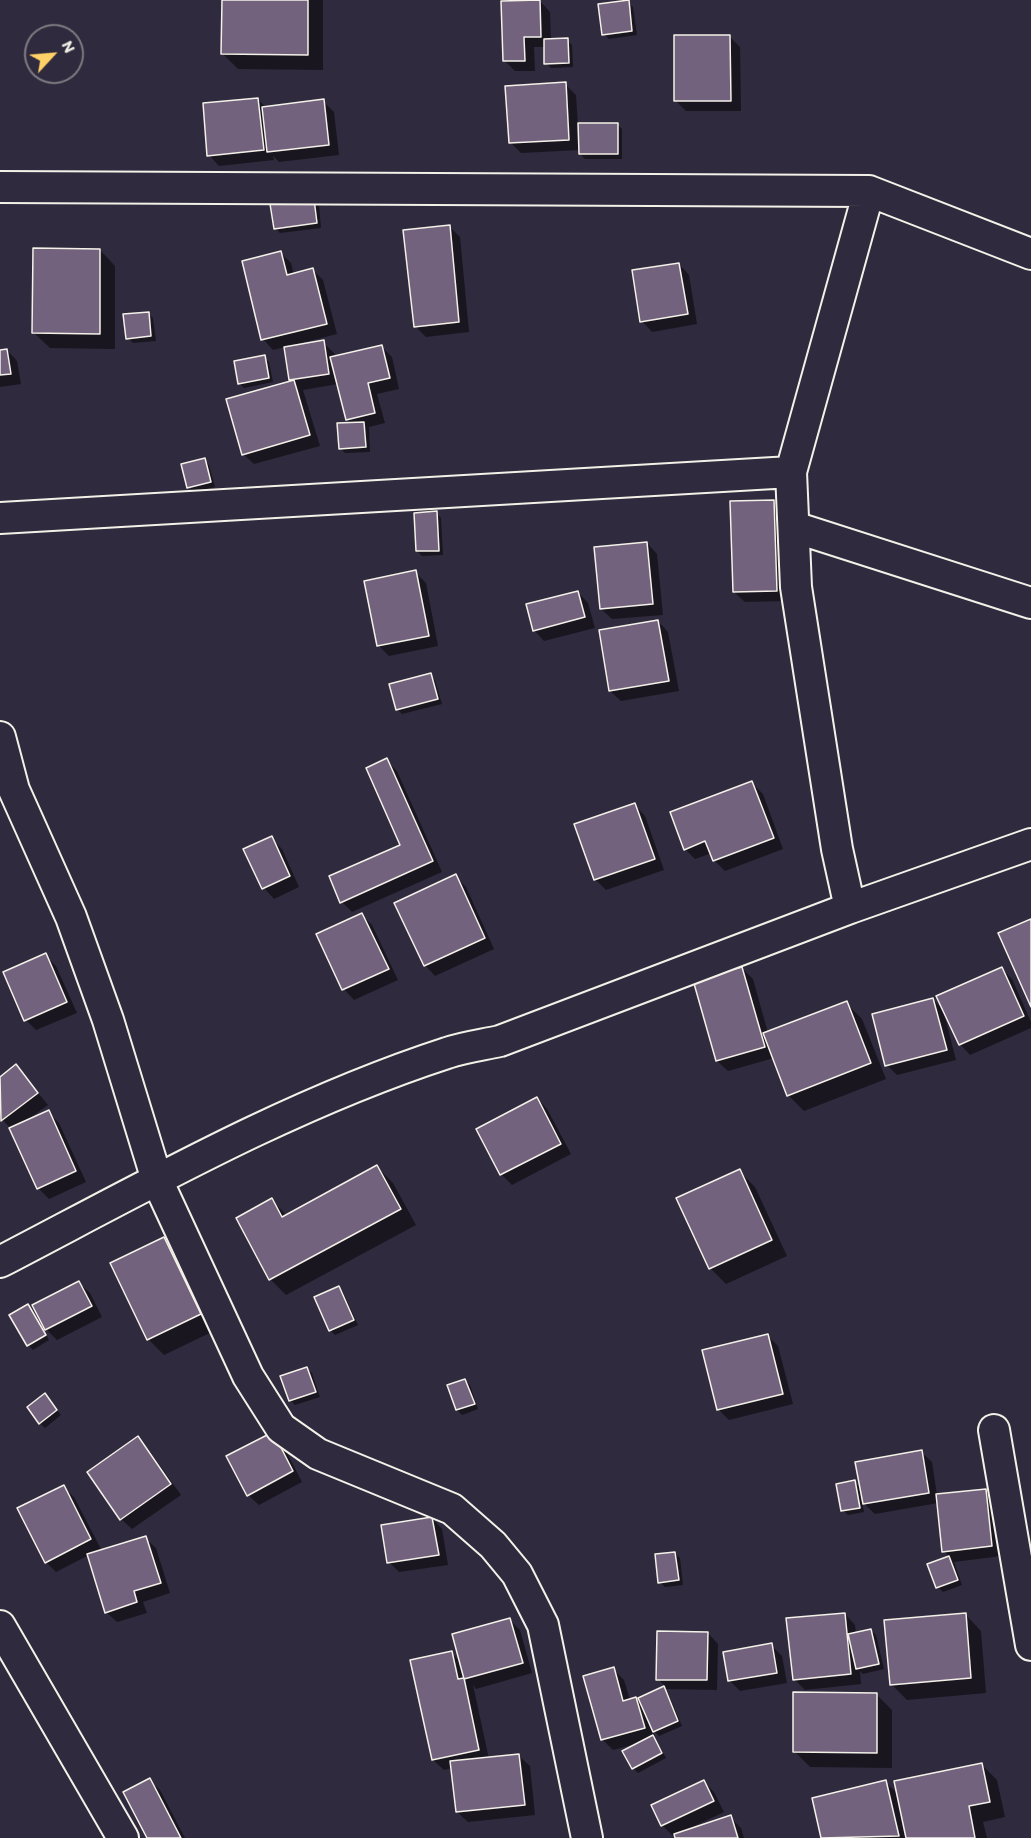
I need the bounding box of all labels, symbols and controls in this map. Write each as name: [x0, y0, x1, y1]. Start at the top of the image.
north arrow: [24, 24, 84, 84]
text: N: [58, 38, 80, 56]

